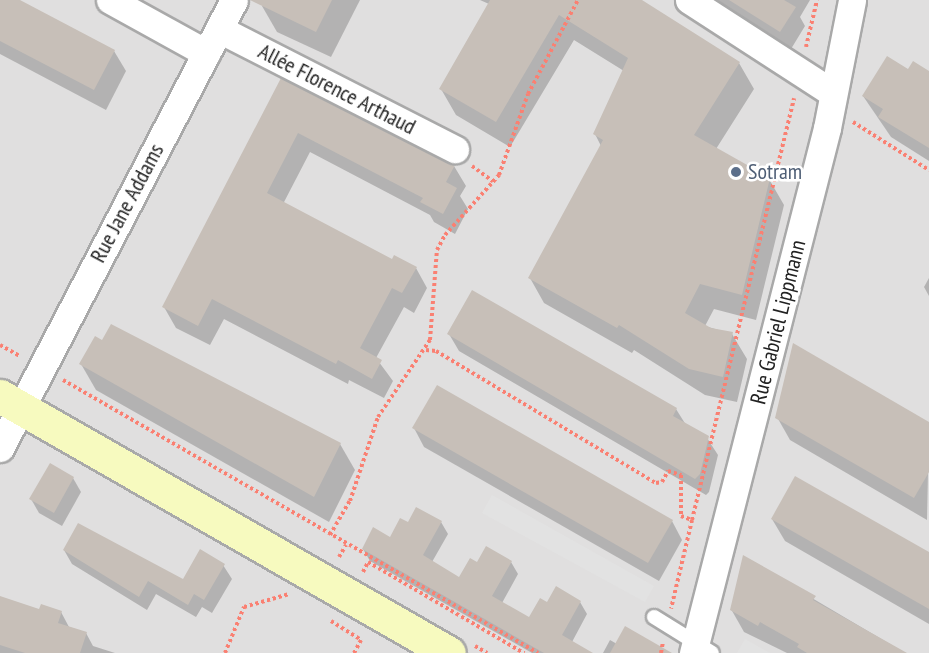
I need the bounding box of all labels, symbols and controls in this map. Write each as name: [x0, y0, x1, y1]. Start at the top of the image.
street label: Allée Florence Arthaud: [254, 38, 420, 140]
street label: Rue Jane Addams: [85, 139, 169, 267]
place label: Sotram: [748, 159, 802, 185]
marker: Sotram: [729, 165, 743, 179]
street label: Rue Gabriel Lippmann: [745, 237, 811, 407]

